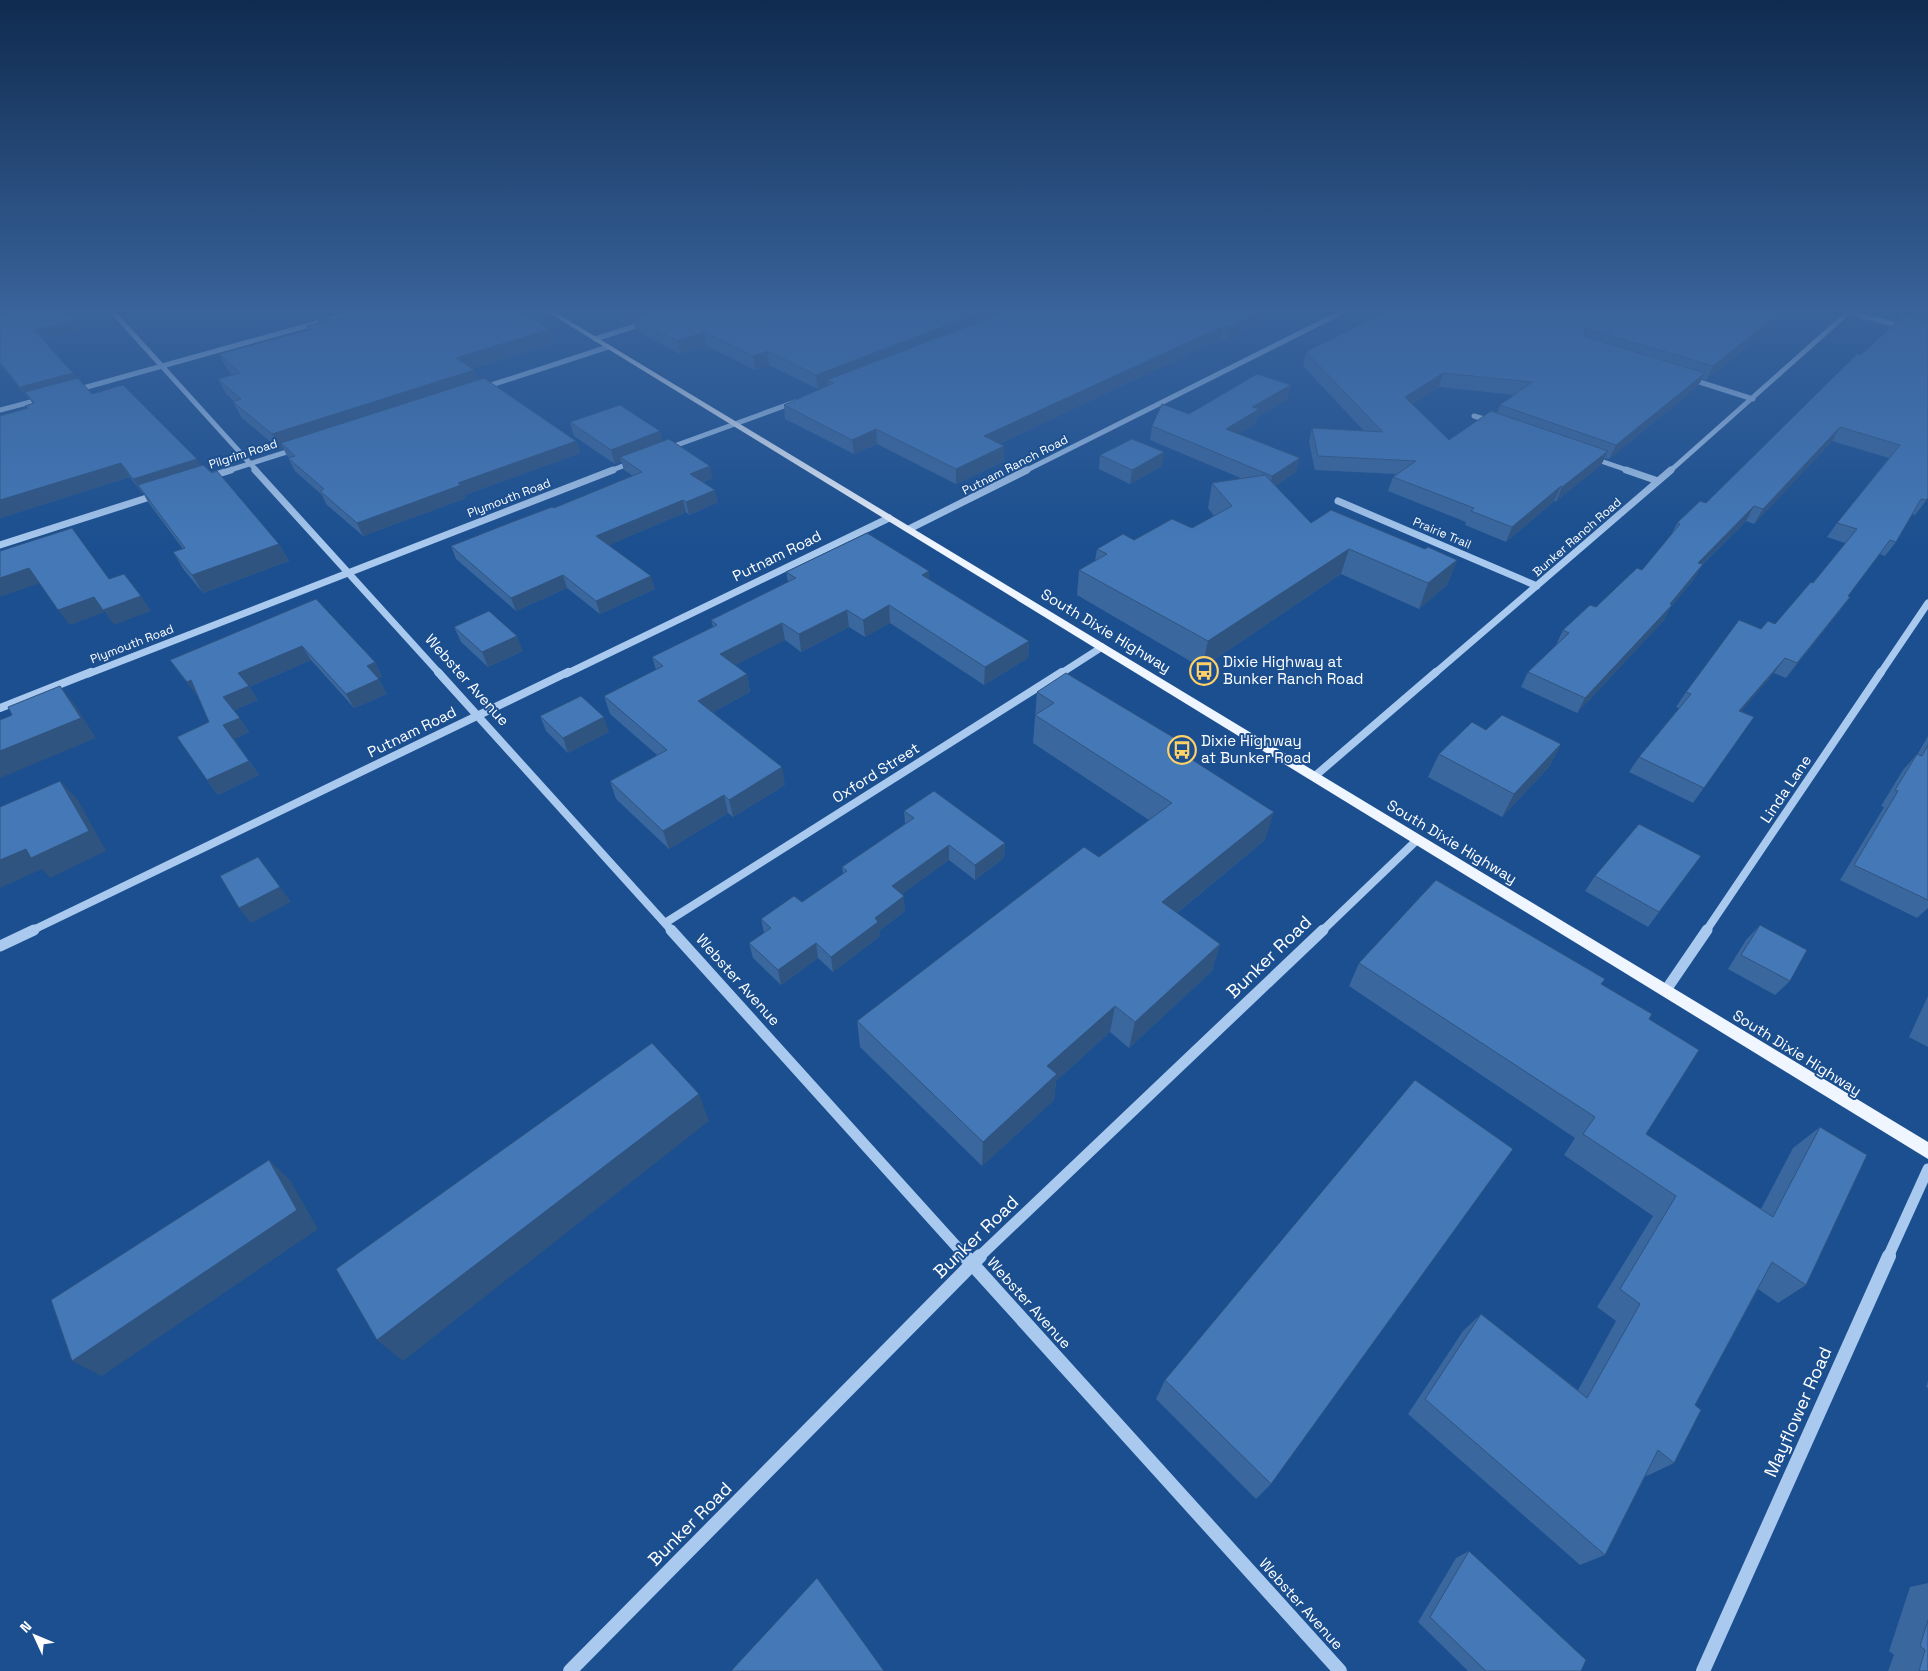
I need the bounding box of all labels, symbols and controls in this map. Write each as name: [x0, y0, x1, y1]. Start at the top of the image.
street label: Putnam Ranch Road: [959, 431, 1071, 499]
street label: Pilgrim Road: [207, 435, 279, 473]
street label: Plymouth Road: [465, 475, 553, 521]
street label: Bunker Ranch Road: [1529, 494, 1625, 580]
street label: Prairie Trail: [1410, 514, 1474, 552]
street label: Putnam Road: [729, 526, 824, 585]
street label: South Dixie Highway: [1038, 584, 1175, 677]
street label: Plymouth Road: [88, 621, 176, 667]
street label: Webster Avenue: [421, 630, 514, 730]
place label: Dixie Highway at Bunker Ranch Road: [1223, 652, 1363, 688]
bus stop icon: Dixie Highway at Bunker Ranch Road: [1189, 656, 1219, 686]
street label: Putnam Road: [364, 702, 459, 761]
place label: Dixie Highway at Bunker Road: [1201, 731, 1311, 767]
bus stop icon: Dixie Highway at Bunker Road: [1167, 735, 1197, 765]
street label: Oxford Street: [829, 738, 923, 807]
street label: Linda Lane: [1756, 751, 1815, 826]
street label: South Dixie Highway: [1384, 795, 1521, 888]
street label: Bunker Road: [1221, 910, 1316, 1003]
street label: Webster Avenue: [692, 930, 785, 1030]
street label: South Dixie Highway: [1729, 1005, 1865, 1100]
street label: Bunker Road: [928, 1190, 1023, 1283]
street label: Webster Avenue: [983, 1253, 1076, 1353]
street label: Mayflower Road: [1759, 1343, 1837, 1480]
street label: Bunker Road: [643, 1477, 736, 1570]
street label: Webster Avenue: [1255, 1554, 1348, 1654]
north arrow: [10, 1611, 60, 1661]
text: N: [16, 1617, 35, 1637]

